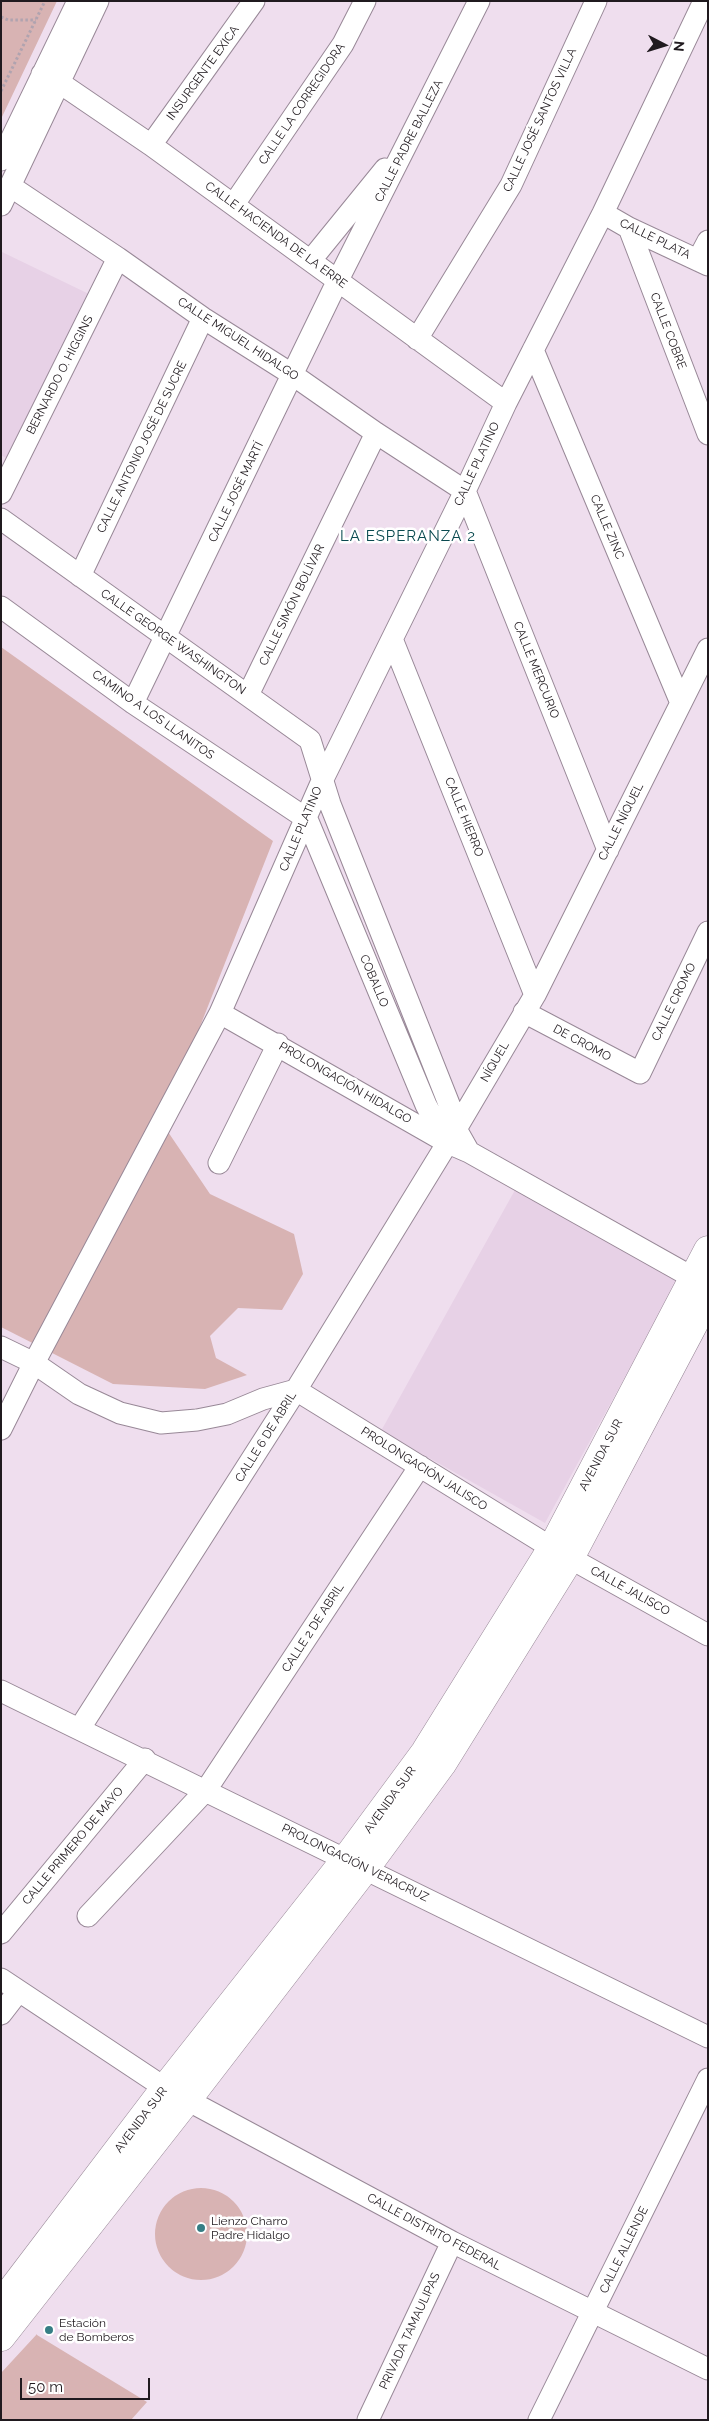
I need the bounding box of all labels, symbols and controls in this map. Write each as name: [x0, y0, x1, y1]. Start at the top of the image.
north arrow: [639, 20, 689, 70]
street label: INSURGENTE EXICA: [164, 23, 242, 123]
street label: CALLE LA CORREGIDORA: [256, 40, 348, 168]
text: N: [671, 40, 687, 52]
street label: CALLE JOSÉ SANTOS VILLA: [500, 46, 580, 194]
street label: CALLE PADRE BALLEZA: [372, 77, 446, 205]
street label: CALLE HACIENDA DE LA ERRE: [202, 179, 350, 291]
street label: CALLE PLATA: [617, 216, 693, 262]
street label: CALLE COBRE: [647, 291, 689, 371]
street label: CALLE MIGUEL HIDALGO: [175, 294, 301, 384]
street label: BERNARDO O. HIGGINS: [24, 313, 96, 437]
street label: CALLE ANTONIO JOSÉ DE SUCRE: [94, 359, 190, 535]
street label: CALLE PLATINO: [451, 420, 503, 508]
street label: CALLE JOSÉ MARTÍ: [205, 440, 267, 544]
street label: CALLE ZINC: [587, 493, 627, 561]
district label: LA ESPERANZA 2: [338, 527, 478, 545]
street label: CALLE SIMÓN BOLÍVAR: [256, 542, 328, 668]
street label: CALLE GEORGE WASHINGTON: [98, 586, 248, 698]
street label: CALLE MERCURIO: [510, 619, 562, 721]
street label: CAMINO A LOS LLANITOS: [89, 667, 217, 763]
street label: CALLE HIERRO: [442, 775, 486, 859]
street label: CALLE NÍQUEL: [595, 781, 647, 863]
street label: CALLE PLATINO: [277, 784, 325, 874]
street label: COBALLO: [356, 953, 392, 1009]
street label: CALLE CROMO: [649, 961, 699, 1043]
street label: DE CROMO: [551, 1022, 613, 1064]
street label: PROLONGACIÓN HIDALGO: [276, 1039, 414, 1127]
street label: NÍQUEL: [478, 1039, 512, 1085]
street label: CALLE 6 DE ABRIL: [232, 1389, 300, 1485]
street label: AVENIDA SUR: [576, 1417, 626, 1493]
street label: PROLONGACIÓN JALISCO: [358, 1424, 490, 1514]
street label: CALLE JALISCO: [588, 1563, 672, 1619]
street label: CALLE 2 DE ABRIL: [279, 1581, 347, 1675]
street label: AVENIDA SUR: [361, 1764, 419, 1836]
street label: CALLE PRIMERO DE MAYO: [19, 1784, 127, 1908]
street label: PROLONGACIÓN VERACRUZ: [279, 1821, 431, 1905]
street label: AVENIDA SUR: [112, 2084, 170, 2156]
street label: CALLE DISTRITO FEDERAL: [364, 2190, 504, 2274]
street label: CALLE ALLENDE: [597, 2204, 651, 2296]
place label: Lienzo Charro Padre Hidalgo: [211, 2214, 290, 2242]
marker: Lienzo Charro Padre Hidalgo: [195, 2222, 207, 2234]
street label: PRIVADA TAMAULIPAS: [377, 2270, 443, 2392]
place label: Estación de Bomberos: [59, 2316, 134, 2344]
marker: Estación de Bomberos: [43, 2324, 55, 2336]
scale bar: [22, 2368, 152, 2400]
text: 50 m: [28, 2378, 63, 2396]

